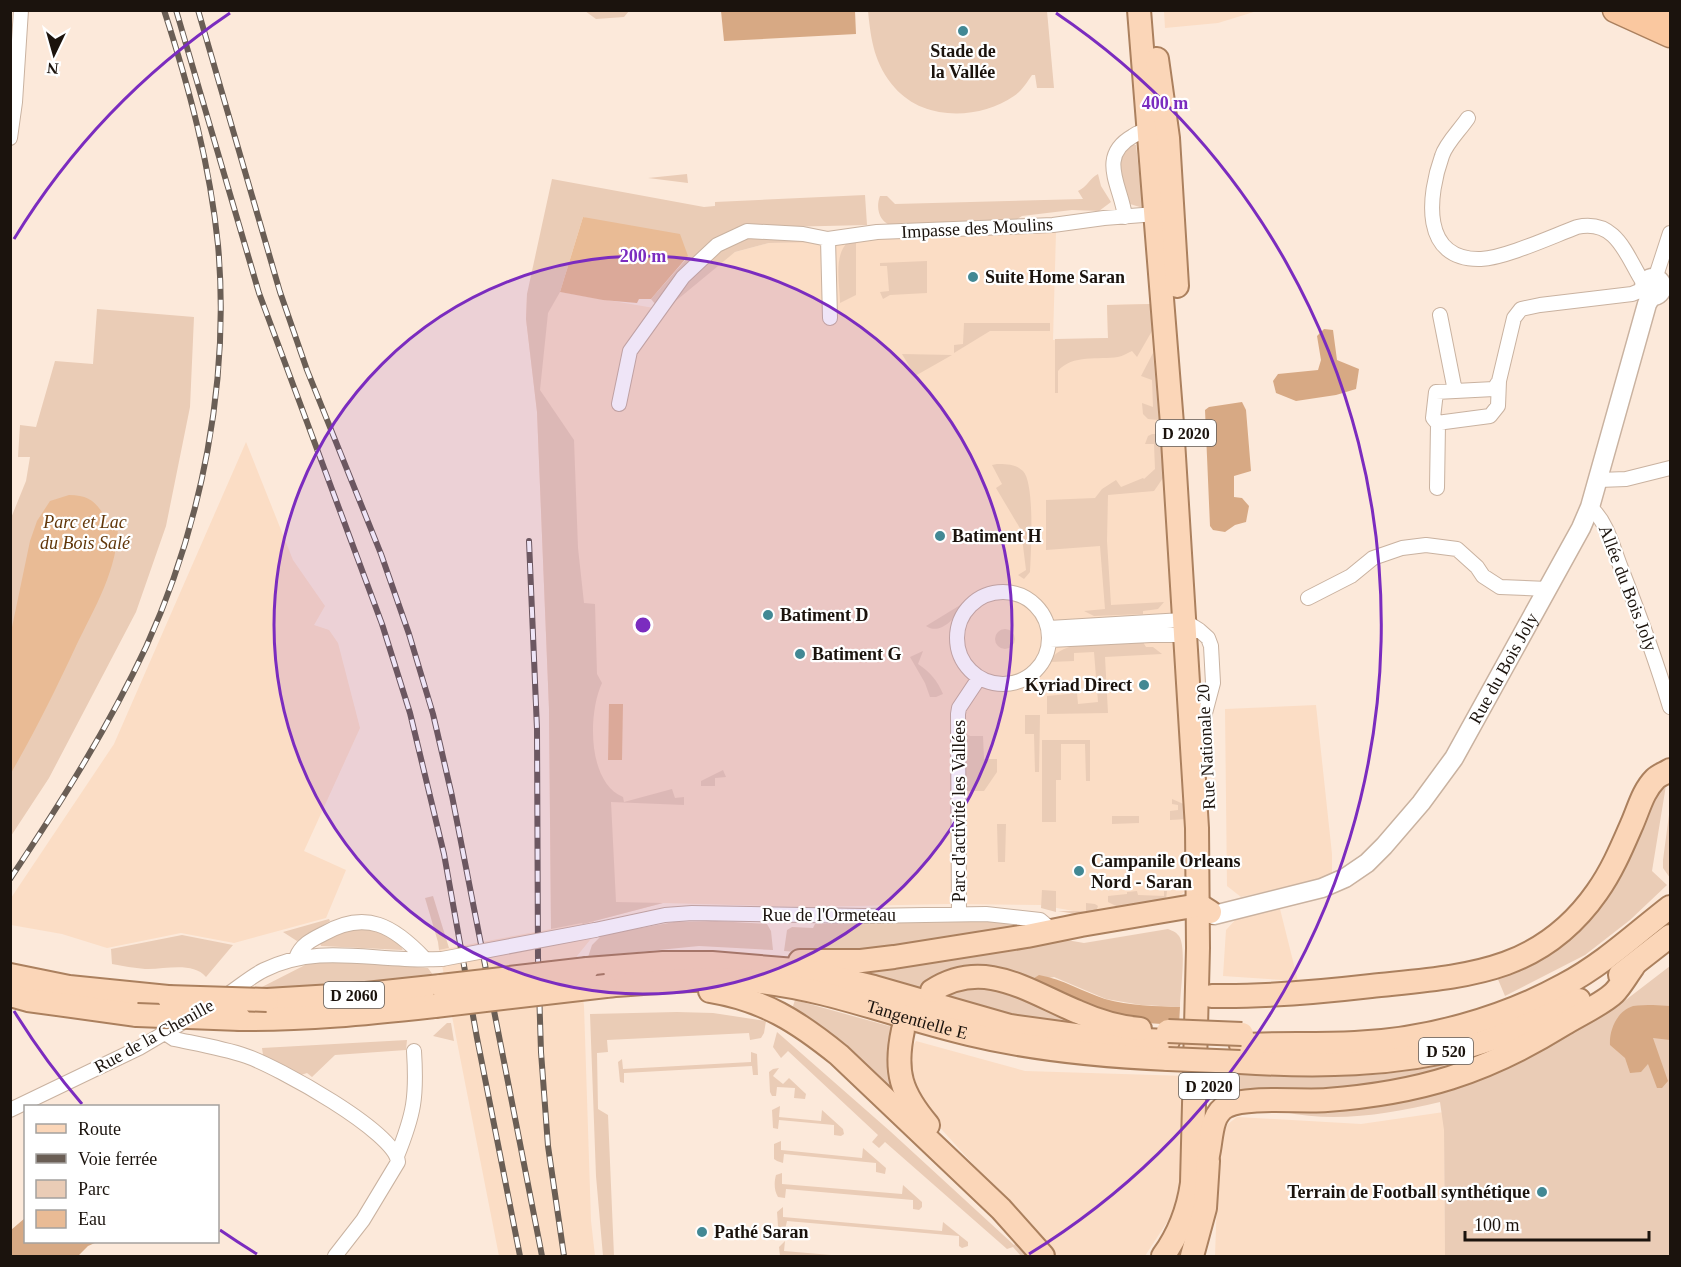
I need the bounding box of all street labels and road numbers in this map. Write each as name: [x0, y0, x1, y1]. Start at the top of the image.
street label: Impasse des Moulins: [901, 214, 1053, 242]
road number: D 2020: [1156, 420, 1216, 446]
street label: Allée du Bois Joly: [1595, 522, 1661, 654]
street label: Rue du Bois Joly: [1465, 609, 1542, 727]
street label: Rue Nationale 20: [1193, 684, 1219, 810]
street label: Parc d'activité les Vallées: [949, 720, 969, 902]
street label: Rue de l'Ormeteau: [762, 905, 896, 925]
road number: D 2060: [324, 982, 384, 1008]
street label: Rue de la Chenille: [91, 995, 217, 1077]
street label: Tangentielle E: [864, 996, 970, 1043]
road number: D 520: [1419, 1038, 1473, 1064]
road number: D 2020: [1179, 1073, 1239, 1099]

